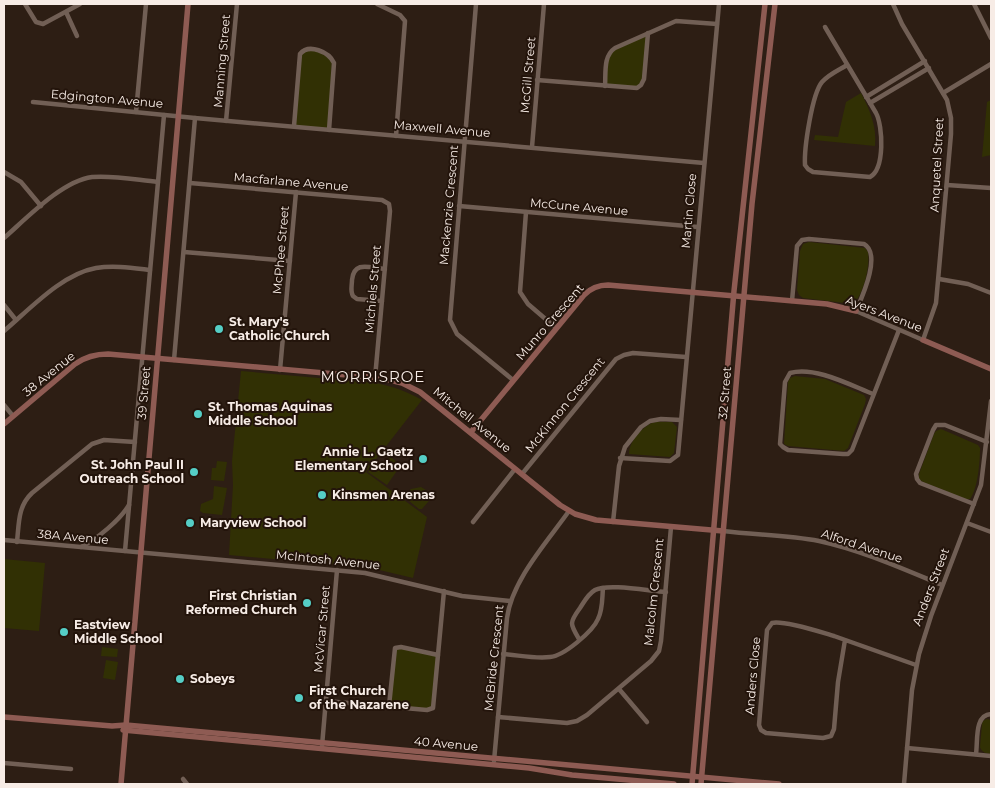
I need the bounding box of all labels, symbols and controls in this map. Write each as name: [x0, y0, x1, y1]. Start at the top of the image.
street label: Manning Street: [210, 13, 233, 108]
street label: McGill Street: [517, 36, 538, 114]
street label: Edgington Avenue: [50, 86, 164, 111]
street label: Maxwell Avenue: [393, 117, 491, 140]
street label: Anquetel Street: [927, 117, 946, 213]
street label: Mackenzie Crescent: [436, 144, 461, 266]
street label: Macfarlane Avenue: [233, 169, 349, 194]
street label: Martin Close: [678, 173, 699, 249]
street label: McCune Avenue: [529, 195, 629, 218]
street label: McPhee Street: [269, 205, 292, 295]
street label: Michiels Street: [361, 244, 384, 334]
street label: Munro Crescent: [512, 280, 587, 363]
street label: Ayers Avenue: [844, 292, 925, 335]
place label: St. Mary's Catholic Church: [229, 314, 330, 343]
marker: St. Mary's Catholic Church: [213, 323, 225, 335]
street label: 38 Avenue: [20, 348, 78, 399]
street label: McKinnon Crescent: [522, 354, 608, 455]
street label: 39 Street: [134, 366, 153, 420]
street label: 32 Street: [715, 366, 734, 420]
district label: MORRISROE: [321, 367, 425, 386]
street label: Mitchell Avenue: [430, 384, 514, 456]
place label: St. Thomas Aquinas Middle School: [208, 399, 333, 428]
marker: St. Thomas Aquinas Middle School: [192, 408, 204, 420]
place label: Annie L. Gaetz Elementary School: [295, 444, 413, 473]
marker: Annie L. Gaetz Elementary School: [417, 453, 429, 465]
place label: St. John Paul II Outreach School: [79, 457, 184, 486]
marker: St. John Paul II Outreach School: [188, 466, 200, 478]
place label: Kinsmen Arenas: [332, 487, 436, 502]
marker: Kinsmen Arenas: [316, 489, 328, 501]
place label: Maryview School: [200, 515, 306, 530]
marker: Maryview School: [184, 517, 196, 529]
street label: Alford Avenue: [820, 525, 905, 566]
street label: 38A Avenue: [37, 526, 109, 547]
street label: Malcolm Crescent: [640, 537, 667, 647]
street label: Anders Street: [909, 546, 952, 628]
street label: McIntosh Avenue: [275, 547, 381, 572]
street label: McVicar Street: [310, 585, 333, 673]
place label: First Christian Reformed Church: [186, 588, 297, 617]
marker: First Christian Reformed Church: [301, 597, 313, 609]
street label: McBride Crescent: [480, 604, 507, 712]
place label: Eastview Middle School: [74, 617, 163, 646]
marker: Eastview Middle School: [58, 626, 70, 638]
street label: Anders Close: [742, 636, 763, 716]
place label: Sobeys: [190, 671, 235, 686]
marker: Sobeys: [174, 673, 186, 685]
place label: First Church of the Nazarene: [309, 683, 409, 712]
marker: First Church of the Nazarene: [293, 692, 305, 704]
street label: 40 Avenue: [413, 733, 479, 754]

